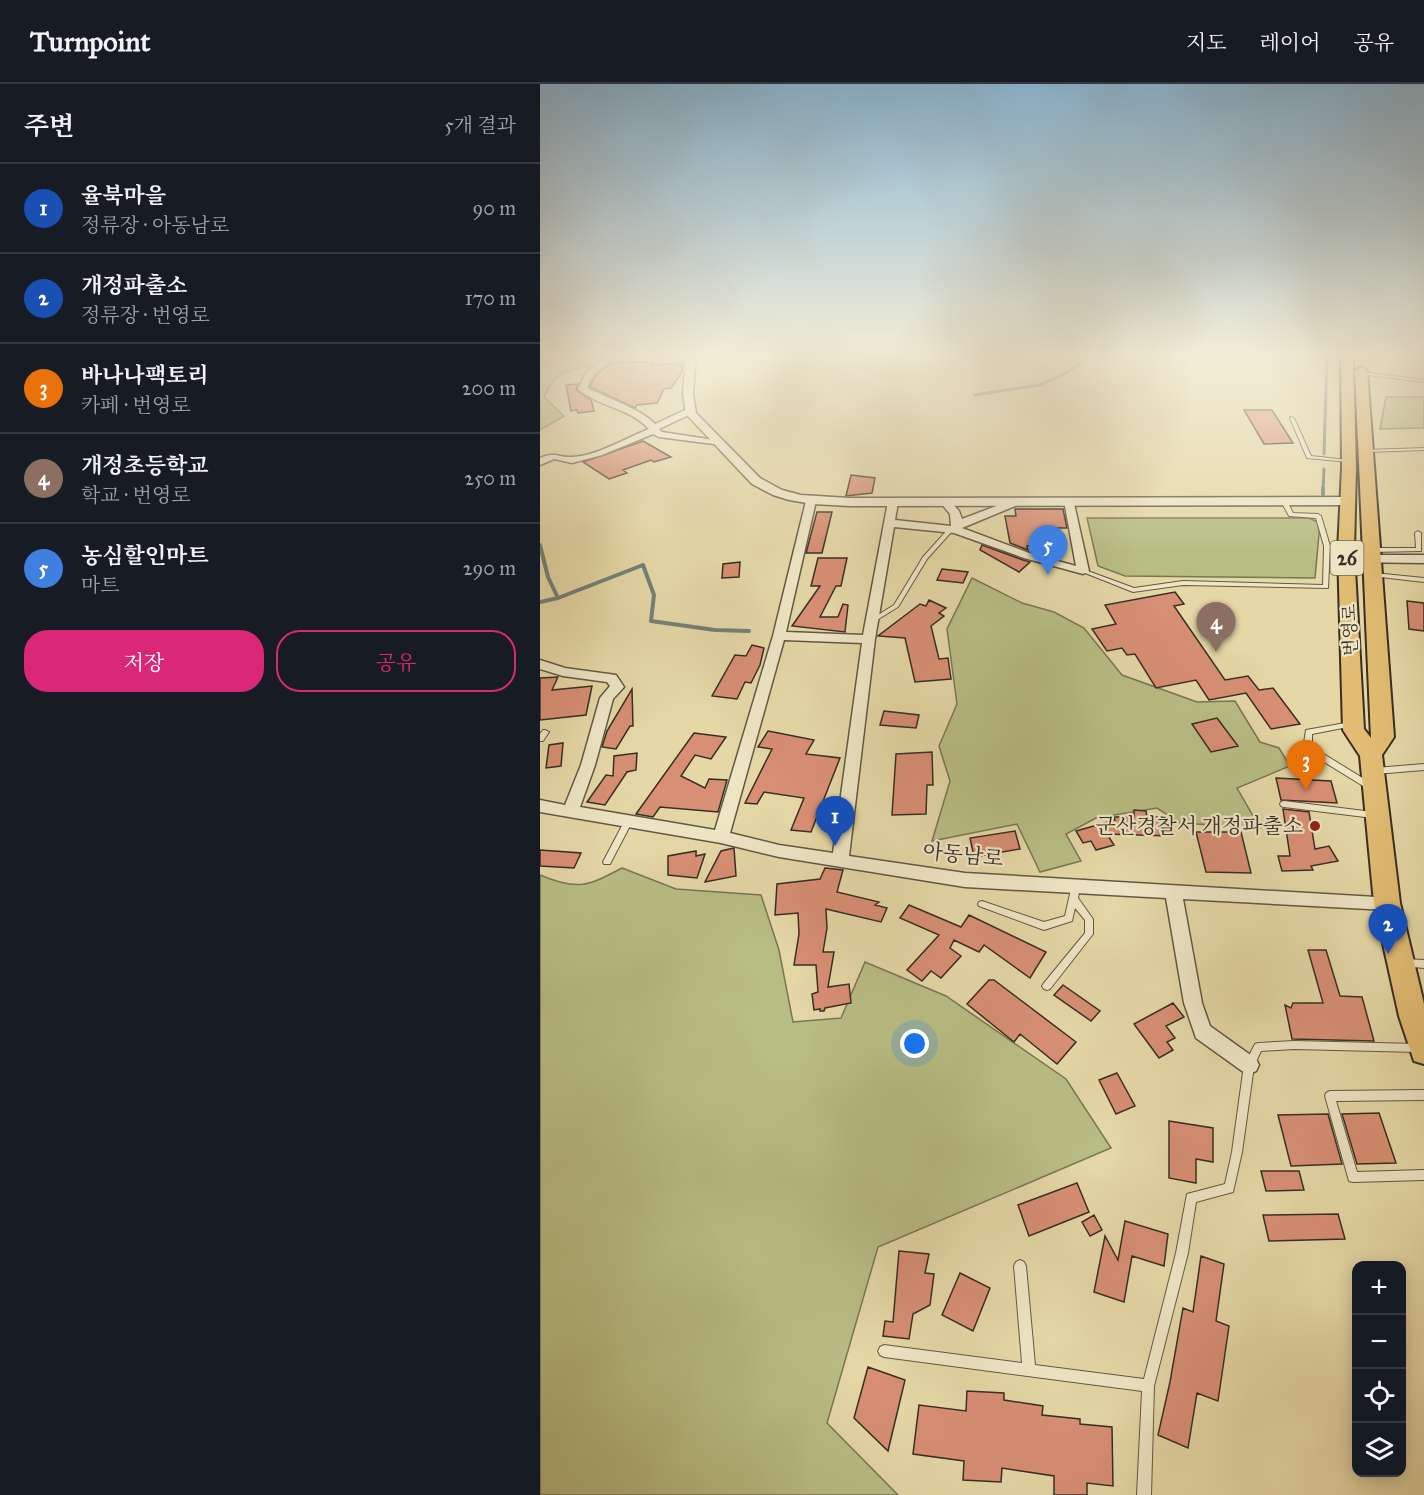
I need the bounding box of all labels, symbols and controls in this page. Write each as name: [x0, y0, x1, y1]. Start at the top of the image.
text: Turnpoint: [30, 24, 150, 59]
text: 지도: [1186, 30, 1227, 56]
text: 레이어: [1260, 30, 1320, 56]
text: 공유: [1353, 30, 1394, 56]
text: 주변: [24, 110, 74, 142]
text: 5개 결과: [444, 113, 516, 137]
text: 율북마을: [81, 182, 166, 209]
text: 1: [40, 196, 47, 220]
text: 90 m: [473, 196, 516, 220]
text: 정류장 · 아동남로: [81, 213, 229, 237]
text: 개정파출소: [81, 272, 187, 299]
text: 2: [39, 286, 48, 310]
text: 170 m: [465, 286, 516, 310]
text: 정류장 · 번영로: [81, 303, 210, 327]
text: 바나나팩토리: [81, 362, 209, 389]
text: 3: [40, 376, 48, 400]
text: 200 m: [462, 376, 516, 400]
text: 카페 · 번영로: [81, 393, 191, 417]
text: 개정초등학교: [81, 452, 209, 479]
text: 4: [38, 466, 49, 490]
text: 250 m: [464, 466, 516, 490]
text: 학교 · 번영로: [81, 483, 191, 507]
pin: 5: [1028, 526, 1068, 575]
road number: 26: [1330, 541, 1364, 575]
text: 농심할인마트: [81, 542, 209, 569]
text: 5: [39, 556, 48, 580]
text: 290 m: [463, 556, 516, 580]
text: 마트: [81, 573, 120, 597]
pin: 4: [1196, 602, 1236, 652]
street label: 번영로: [1338, 604, 1362, 656]
button: 저장: [24, 630, 264, 692]
button: 공유: [276, 630, 516, 692]
pin: 3: [1286, 740, 1326, 790]
pin: 1: [816, 796, 854, 846]
place label: 군산경찰서 개정파출소: [1096, 813, 1303, 839]
marker: 군산경찰서 개정파출소: [1308, 819, 1322, 833]
street label: 아동남로: [921, 838, 1005, 872]
pin: 2: [1368, 904, 1408, 954]
your location: [900, 1029, 929, 1058]
map controls: [1352, 1261, 1406, 1477]
button: +: [1352, 1261, 1406, 1315]
button: −: [1352, 1315, 1406, 1369]
button: locate: [1352, 1369, 1406, 1423]
button: layers: [1352, 1423, 1406, 1477]

